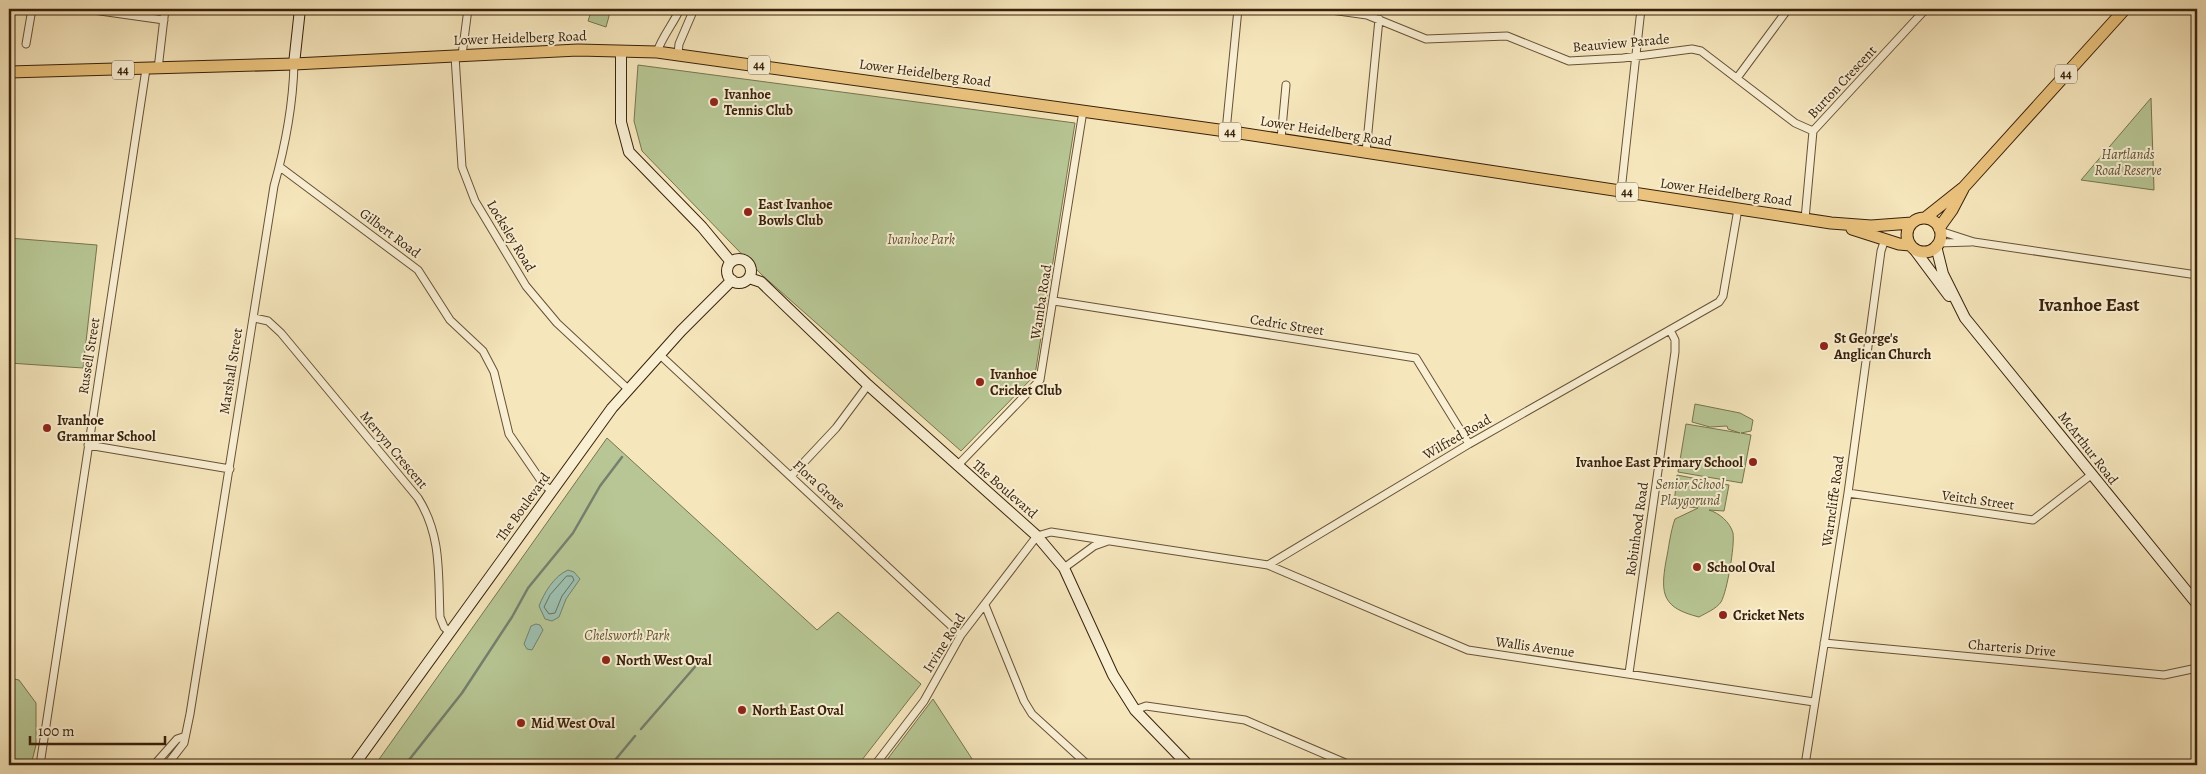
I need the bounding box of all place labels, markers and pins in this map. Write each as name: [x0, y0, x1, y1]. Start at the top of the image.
place label: Ivanhoe Tennis Club: [724, 85, 793, 120]
marker: Ivanhoe Tennis Club: [708, 96, 720, 108]
place label: East Ivanhoe Bowls Club: [758, 195, 833, 230]
marker: East Ivanhoe Bowls Club: [742, 206, 754, 218]
place label: St George's Anglican Church: [1833, 329, 1932, 364]
marker: St George's Anglican Church: [1818, 340, 1830, 352]
place label: Ivanhoe Cricket Club: [990, 365, 1062, 400]
marker: Ivanhoe Cricket Club: [974, 376, 986, 388]
place label: Ivanhoe Grammar School: [57, 411, 156, 446]
marker: Ivanhoe Grammar School: [41, 422, 53, 434]
place label: Ivanhoe East Primary School: [1576, 453, 1743, 472]
marker: Ivanhoe East Primary School: [1747, 456, 1759, 468]
place label: School Oval: [1707, 558, 1775, 577]
marker: School Oval: [1691, 561, 1703, 573]
place label: Cricket Nets: [1733, 606, 1805, 625]
marker: Cricket Nets: [1717, 609, 1729, 621]
place label: North West Oval: [616, 651, 712, 670]
marker: North West Oval: [600, 654, 612, 666]
place label: North East Oval: [752, 701, 844, 720]
marker: North East Oval: [736, 704, 748, 716]
place label: Mid West Oval: [531, 714, 615, 733]
marker: Mid West Oval: [515, 717, 527, 729]

